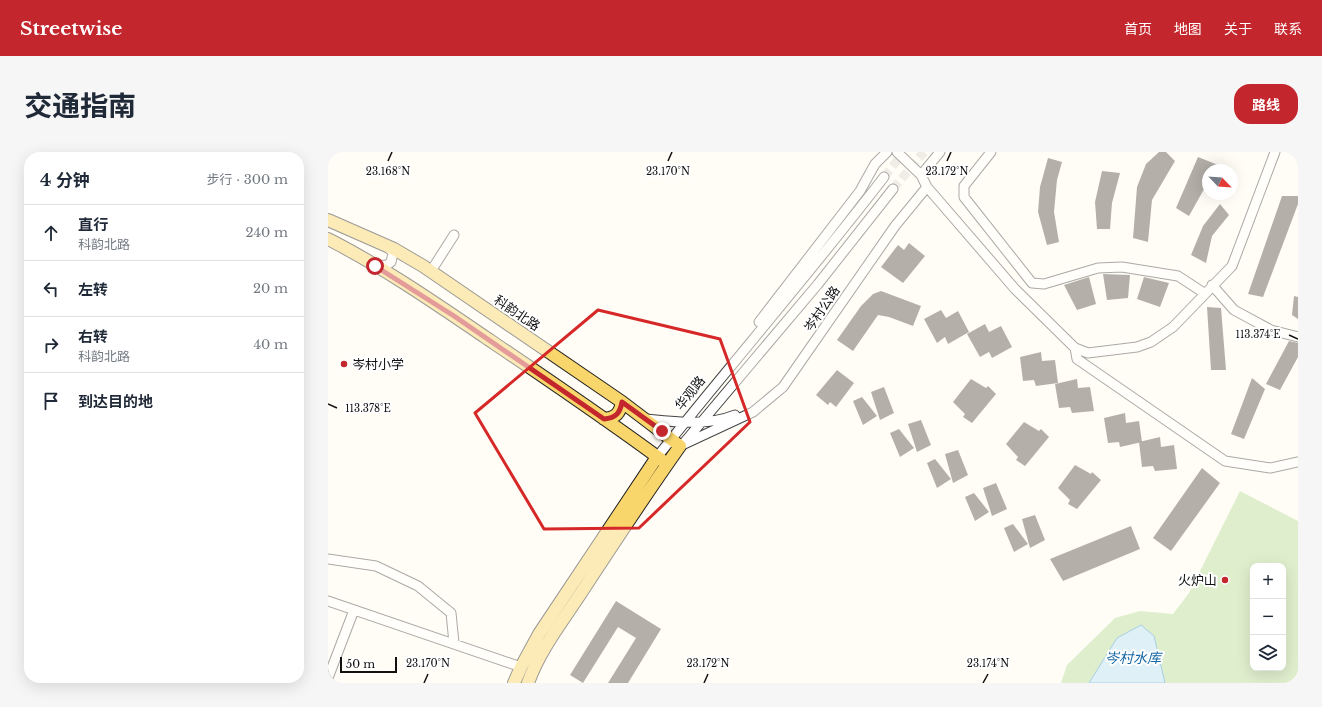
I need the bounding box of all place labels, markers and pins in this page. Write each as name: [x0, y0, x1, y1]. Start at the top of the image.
place label: 岑村小学: [352, 356, 404, 373]
marker: 岑村小学: [339, 359, 349, 369]
place label: 火炉山: [1178, 572, 1217, 589]
marker: 火炉山: [1220, 575, 1230, 585]

